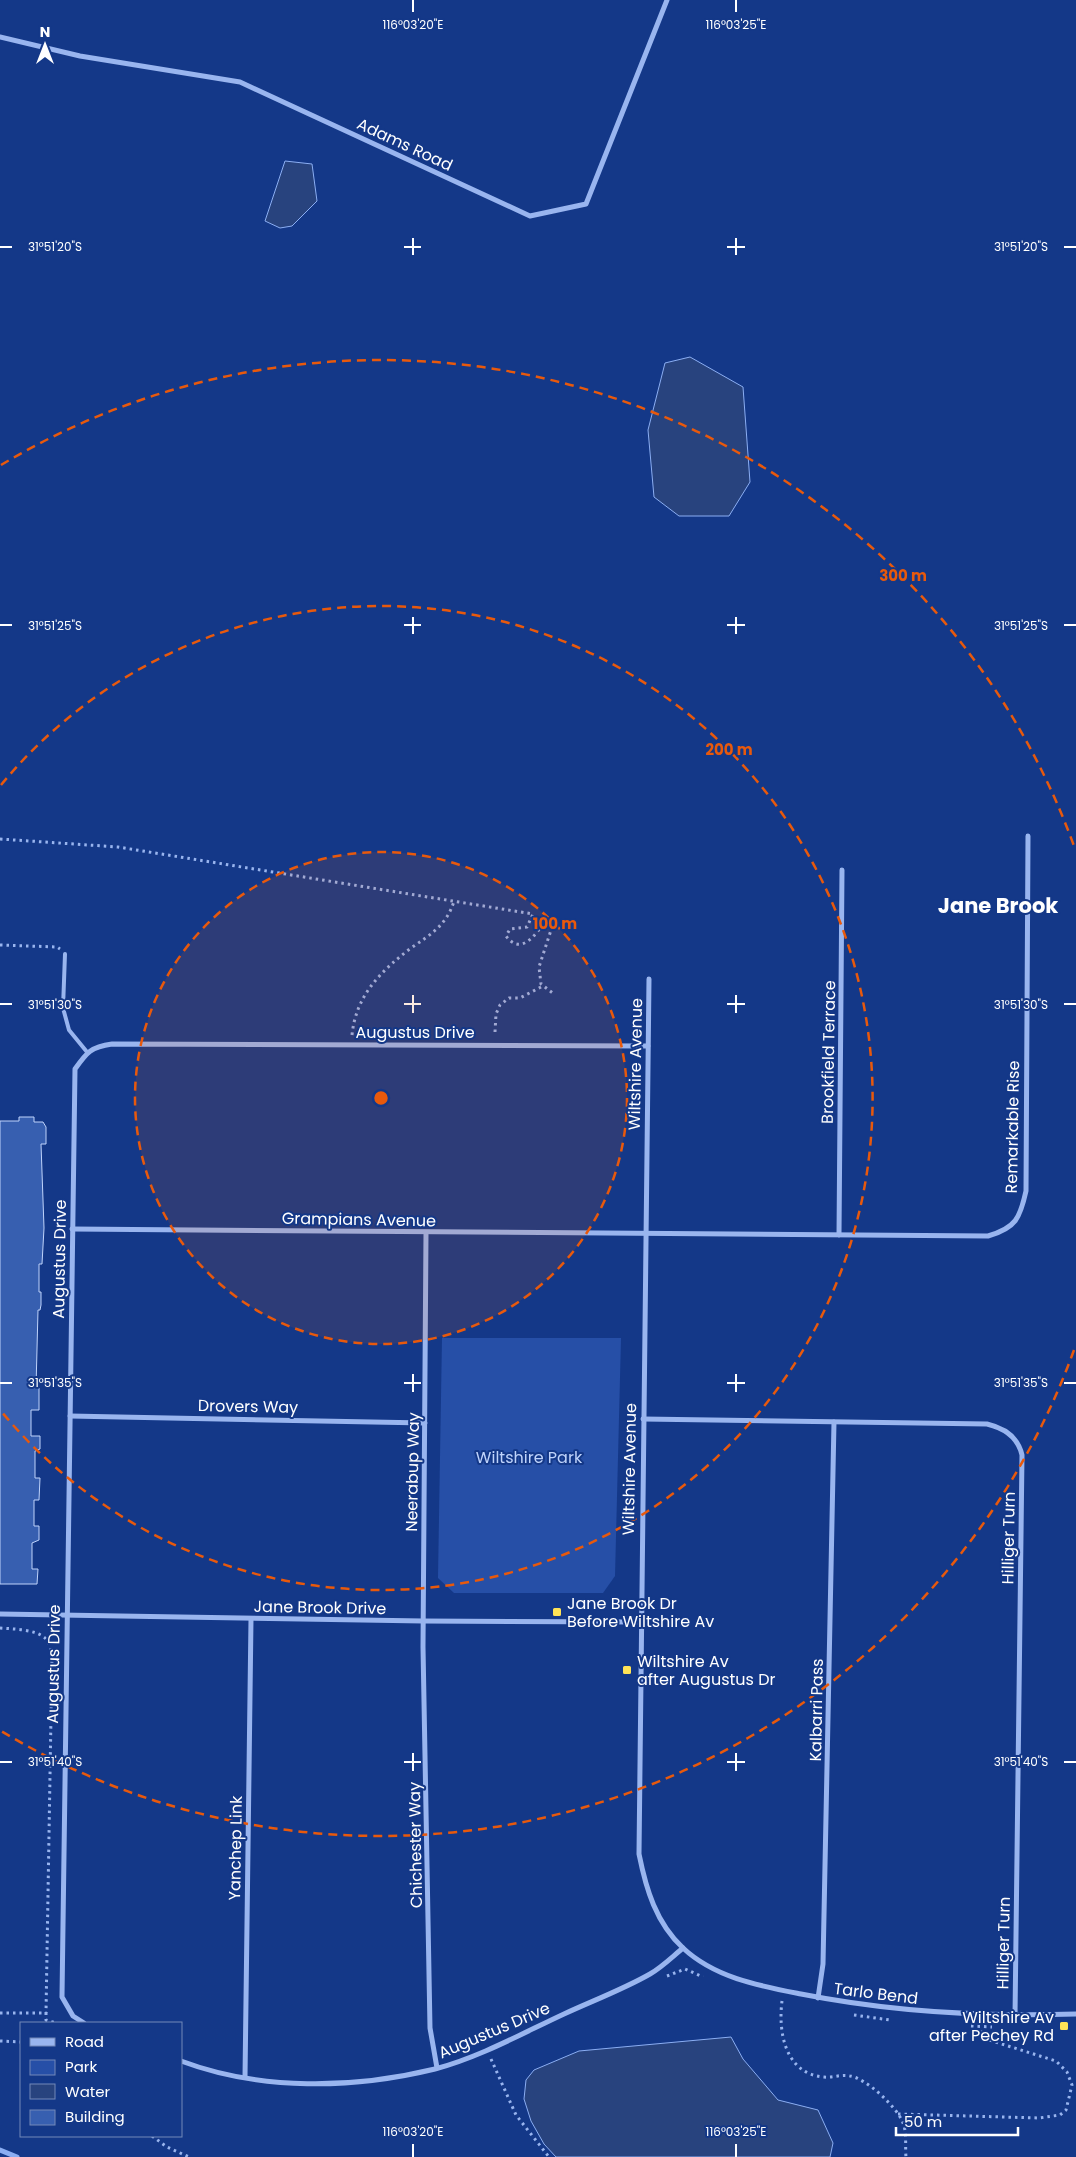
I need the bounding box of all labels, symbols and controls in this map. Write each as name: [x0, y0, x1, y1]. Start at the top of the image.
text: 116°03'20"E: [383, 16, 443, 33]
text: 116°03'25"E: [706, 16, 766, 33]
north arrow: [20, 20, 70, 70]
text: N: [40, 22, 50, 42]
street label: Adams Road: [353, 112, 456, 177]
text: 31°51'20"S: [28, 238, 82, 255]
text: 31°51'20"S: [994, 238, 1048, 255]
text: 300 m: [879, 565, 927, 586]
text: 31°51'25"S: [28, 617, 82, 634]
text: 31°51'25"S: [994, 617, 1048, 634]
text: 200 m: [705, 739, 753, 760]
district label: Jane Brook: [938, 891, 1058, 920]
text: 100 m: [533, 913, 577, 934]
street label: Brookfield Terrace: [816, 980, 841, 1124]
text: 31°51'30"S: [28, 996, 82, 1013]
text: 31°51'30"S: [994, 996, 1048, 1013]
street label: Wiltshire Avenue: [623, 998, 648, 1130]
street label: Augustus Drive: [355, 1021, 475, 1044]
street label: Remarkable Rise: [1000, 1060, 1025, 1194]
centre of rings: [372, 1089, 390, 1107]
street label: Augustus Drive: [47, 1199, 72, 1319]
street label: Grampians Avenue: [282, 1207, 436, 1232]
text: 31°51'35"S: [28, 1374, 82, 1391]
text: 31°51'35"S: [994, 1374, 1048, 1391]
street label: Drovers Way: [198, 1394, 298, 1419]
street label: Wiltshire Avenue: [617, 1403, 642, 1535]
street label: Neerabup Way: [400, 1412, 425, 1532]
park label: Wiltshire Park: [476, 1446, 583, 1469]
street label: Hilliger Turn: [996, 1491, 1021, 1585]
place label: Jane Brook Dr Before Wiltshire Av: [567, 1592, 714, 1633]
street label: Jane Brook Drive: [253, 1595, 387, 1620]
street label: Augustus Drive: [41, 1604, 66, 1724]
marker: Jane Brook Dr Before Wiltshire Av: [551, 1606, 563, 1618]
place label: Wiltshire Av after Augustus Dr: [637, 1650, 775, 1691]
street label: Kalbarri Pass: [804, 1658, 829, 1762]
marker: Wiltshire Av after Augustus Dr: [621, 1664, 633, 1676]
text: 31°51'40"S: [28, 1753, 82, 1770]
text: 31°51'40"S: [994, 1753, 1048, 1770]
street label: Chichester Way: [403, 1782, 428, 1908]
street label: Yanchep Link: [223, 1795, 248, 1901]
street label: Hilliger Turn: [991, 1896, 1016, 1990]
street label: Tarlo Bend: [833, 1977, 919, 2010]
street label: Augustus Drive: [435, 1997, 554, 2064]
place label: Wiltshire Av after Pechey Rd: [929, 2006, 1054, 2047]
marker: Wiltshire Av after Pechey Rd: [1058, 2020, 1070, 2032]
legend: [20, 2022, 182, 2137]
text: Road: [65, 2031, 104, 2052]
text: Park: [65, 2056, 97, 2077]
text: Water: [65, 2081, 111, 2102]
scale bar: [896, 2104, 1018, 2136]
text: Building: [65, 2106, 125, 2127]
text: 50 m: [904, 2111, 942, 2132]
text: 116°03'20"E: [383, 2123, 443, 2140]
text: 116°03'25"E: [706, 2123, 766, 2140]

